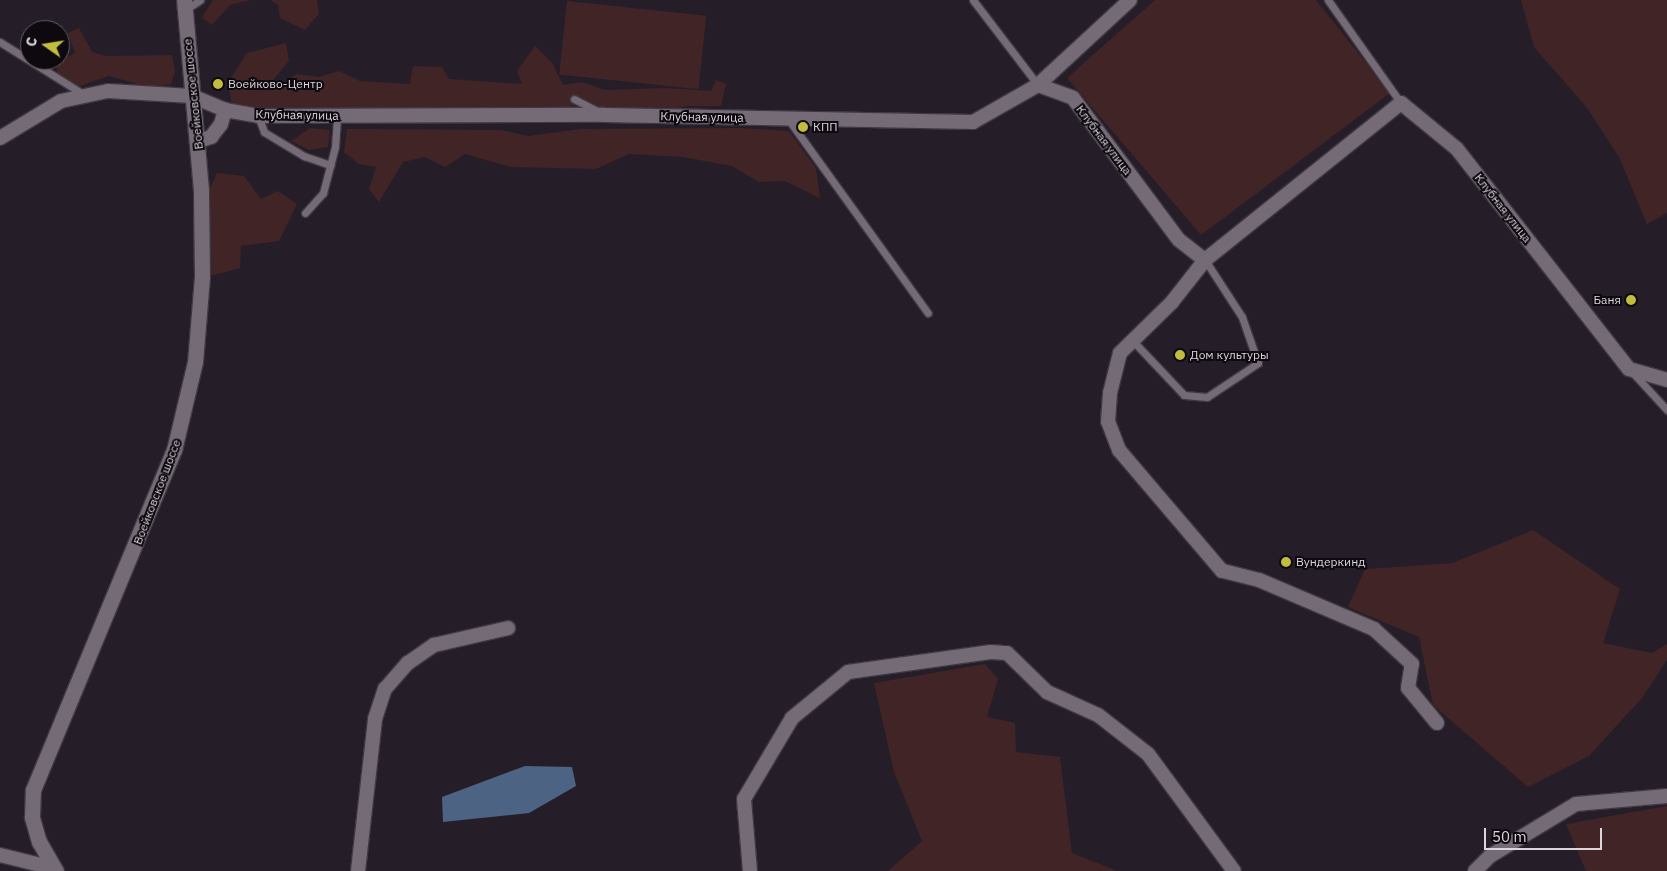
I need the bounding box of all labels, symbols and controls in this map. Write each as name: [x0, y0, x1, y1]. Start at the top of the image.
north arrow: [20, 20, 70, 70]
text: С: [22, 35, 41, 48]
street label: Воейковское шоссе: [180, 38, 206, 150]
place label: Воейково-Центр: [228, 77, 323, 91]
marker: Воейково-Центр: [212, 78, 224, 90]
street label: Клубная улица: [1073, 102, 1135, 178]
street label: Клубная улица: [255, 107, 339, 123]
street label: Клубная улица: [660, 109, 744, 125]
place label: КПП: [813, 120, 838, 134]
marker: КПП: [797, 121, 809, 133]
street label: Клубная улица: [1472, 171, 1534, 245]
place label: Баня: [1593, 293, 1621, 307]
marker: Баня: [1625, 294, 1637, 306]
place label: Дом культуры: [1190, 348, 1269, 362]
marker: Дом культуры: [1174, 349, 1186, 361]
street label: Воейковское шоссе: [130, 437, 184, 547]
place label: Вундеркинд: [1296, 555, 1365, 569]
marker: Вундеркинд: [1280, 556, 1292, 568]
scale bar: [1487, 818, 1604, 850]
text: 50 m: [1492, 827, 1527, 846]

